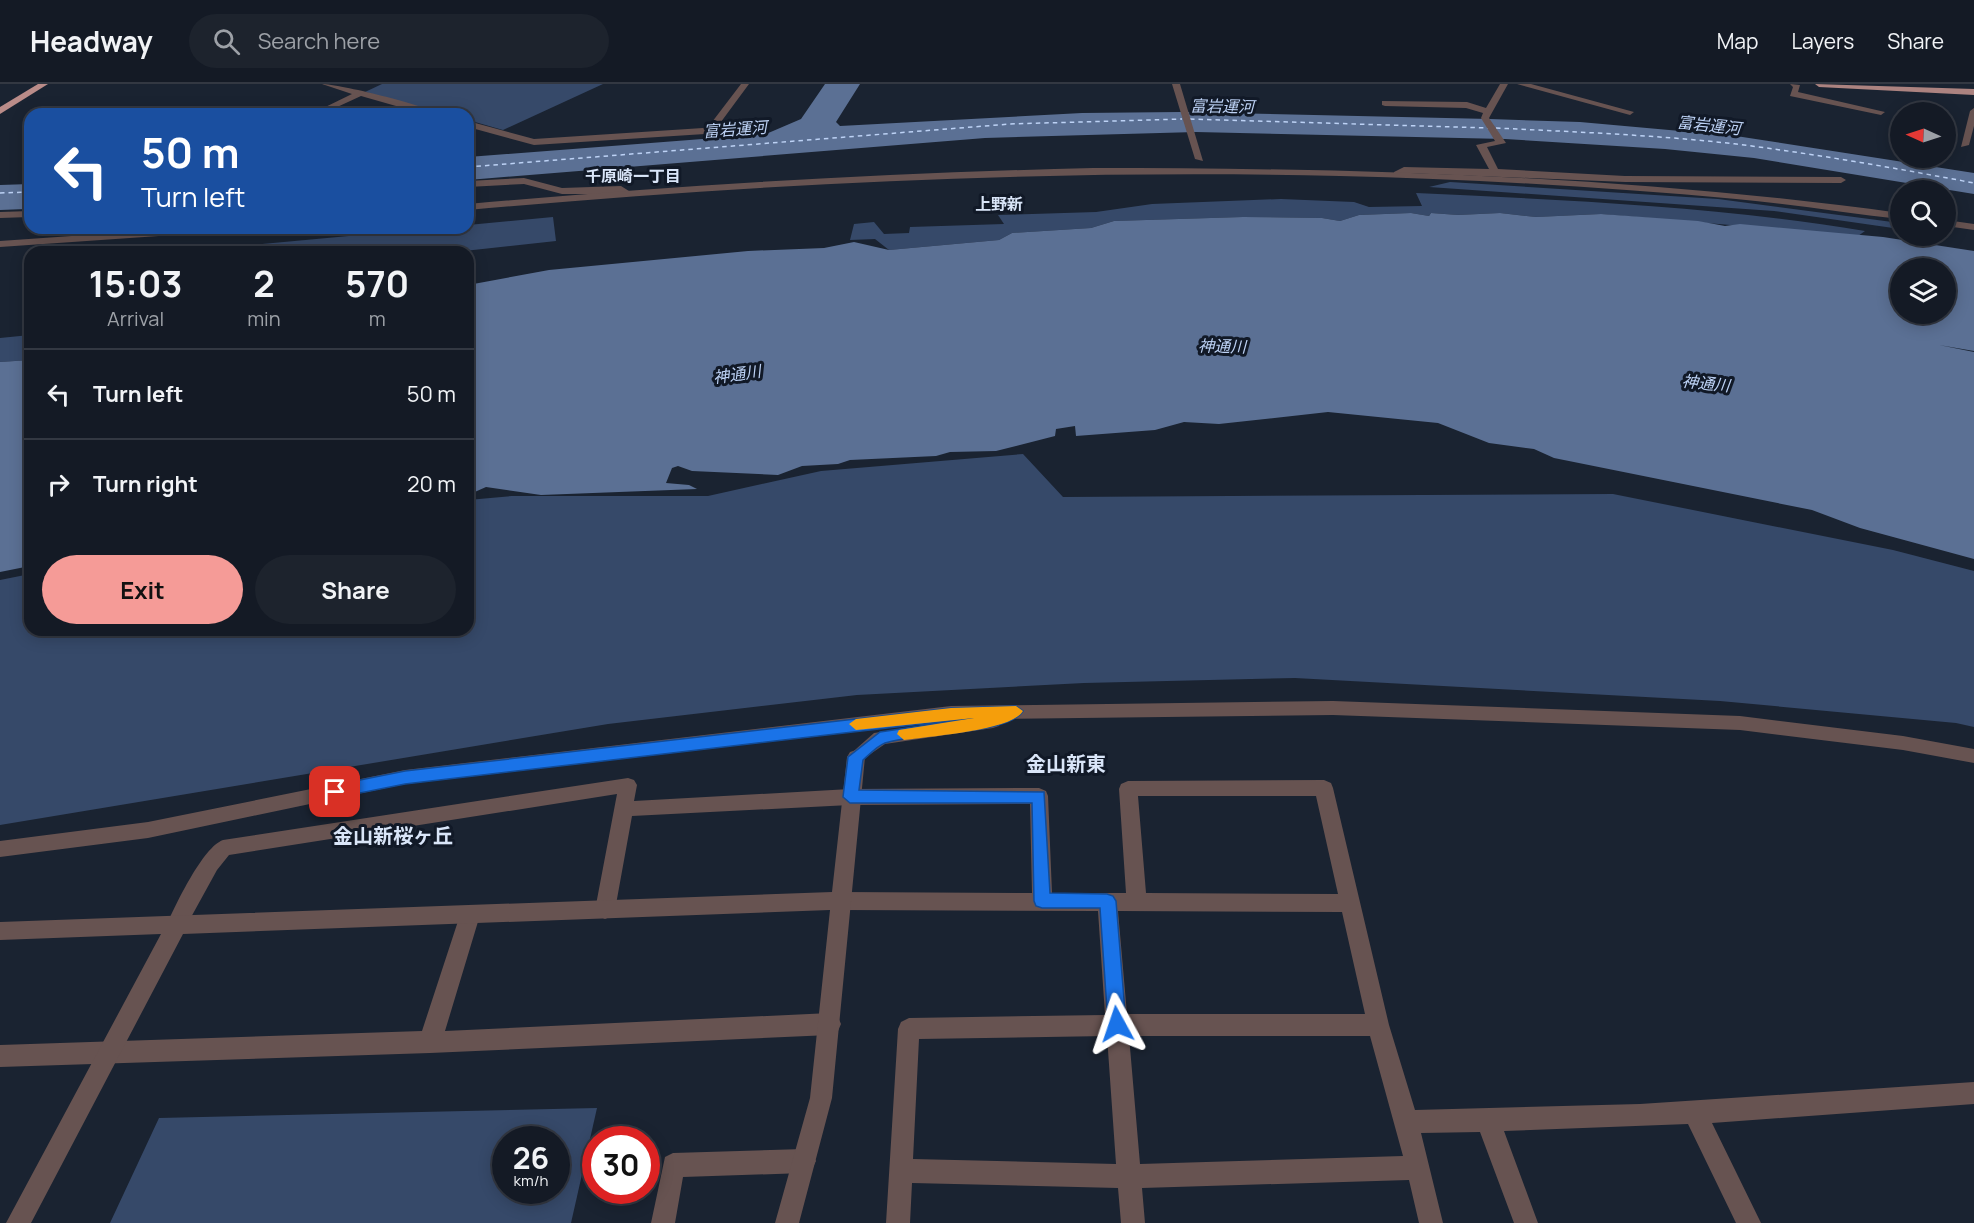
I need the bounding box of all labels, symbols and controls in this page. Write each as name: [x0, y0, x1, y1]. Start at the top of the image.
search box: [189, 14, 609, 68]
text: Headway: [30, 22, 153, 60]
icon: search: [210, 25, 243, 58]
text: Search here: [258, 26, 380, 56]
text: Map: [1717, 27, 1758, 55]
text: Layers: [1791, 27, 1854, 55]
text: Share: [1887, 27, 1944, 55]
water label: 富岩運河: [1190, 94, 1257, 118]
north arrow: [1890, 102, 1956, 168]
map controls: [1890, 102, 1956, 324]
water label: 富岩運河: [1676, 111, 1745, 140]
water label: 富岩運河: [702, 116, 771, 142]
text: 50 m: [141, 123, 239, 181]
icon: left: [42, 132, 120, 210]
district label: 千原崎一丁目: [585, 165, 681, 187]
text: Turn left: [141, 178, 245, 215]
button: search: [1890, 180, 1956, 246]
district label: 上野新: [975, 193, 1023, 215]
button: layers: [1890, 258, 1956, 324]
text: 15:03: [89, 259, 182, 308]
text: 2: [253, 259, 275, 308]
text: 570: [345, 259, 409, 308]
text: Arrival: [107, 305, 164, 332]
text: min: [247, 305, 281, 332]
text: m: [369, 305, 386, 332]
water label: 神通川: [1198, 335, 1248, 357]
water label: 神通川: [712, 359, 764, 388]
water label: 神通川: [1681, 370, 1733, 397]
icon: left: [42, 378, 75, 411]
text: Turn left: [93, 379, 183, 409]
text: 50 m: [407, 379, 456, 409]
icon: right: [42, 468, 75, 501]
text: Turn right: [93, 469, 198, 499]
text: 20 m: [407, 469, 456, 499]
button: Exit: [42, 555, 243, 624]
button: Share: [255, 555, 456, 624]
district label: 金山新東: [1026, 750, 1106, 777]
pin: [309, 766, 360, 817]
icon: arrive: [318, 775, 351, 808]
district label: 金山新桜ヶ丘: [333, 822, 453, 849]
position arrow: [1085, 992, 1149, 1056]
speed limit sign: 30: [582, 1126, 660, 1204]
text: 26: [513, 1137, 549, 1178]
text: km/h: [514, 1170, 548, 1191]

